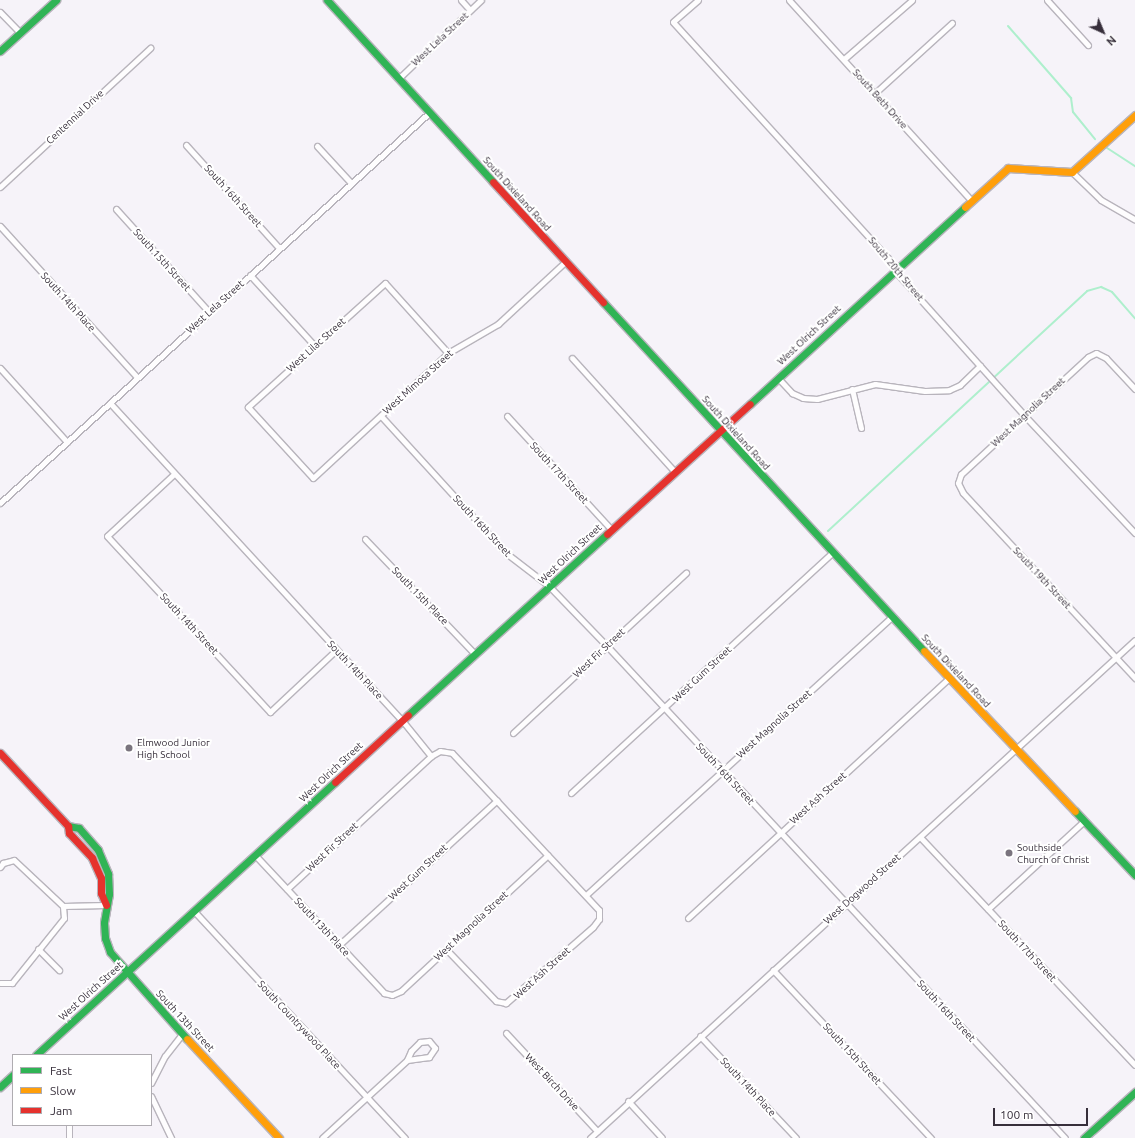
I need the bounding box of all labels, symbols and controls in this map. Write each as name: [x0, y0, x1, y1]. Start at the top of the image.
street label: West Lela Street: [409, 9, 471, 69]
north arrow: [1083, 12, 1123, 52]
text: N: [1104, 33, 1118, 48]
street label: South Beth Drive: [850, 67, 910, 131]
street label: Centennial Drive: [44, 87, 106, 147]
street label: South Dixieland Road: [480, 154, 554, 234]
street label: South 16th Street: [202, 162, 264, 230]
street label: South 15th Street: [131, 226, 193, 294]
street label: South 20th Street: [866, 235, 926, 303]
street label: South 14th Place: [38, 270, 98, 334]
street label: West Lela Street: [184, 278, 246, 336]
street label: West Olrich Street: [775, 303, 843, 367]
street label: West Lilac Street: [284, 315, 348, 375]
street label: West Mimosa Street: [380, 347, 456, 417]
street label: West Magnolia Street: [989, 375, 1067, 449]
street label: South Dixieland Road: [699, 393, 773, 473]
street label: South 17th Street: [527, 440, 591, 506]
street label: South 16th Street: [450, 493, 514, 559]
street label: West Olrich Street: [536, 522, 604, 586]
street label: South 19th Street: [1010, 545, 1074, 611]
street label: South 15th Place: [389, 565, 451, 627]
street label: South 14th Street: [157, 591, 221, 657]
street label: West Fir Street: [570, 626, 628, 680]
street label: South Dixieland Road: [919, 632, 993, 710]
street label: South 14th Place: [325, 638, 385, 702]
street label: West Gum Street: [670, 644, 734, 704]
street label: West Magnolia Street: [734, 687, 814, 761]
place label: Elmwood Junior High School: [137, 736, 210, 760]
street label: West Olrich Street: [297, 740, 365, 804]
street label: South 16th Street: [693, 741, 757, 807]
marker: Elmwood Junior High School: [124, 743, 134, 753]
street label: West Ash Street: [787, 769, 849, 827]
street label: West Fir Street: [303, 820, 361, 874]
place label: Southside Church of Christ: [1017, 841, 1089, 864]
street label: West Gum Street: [386, 842, 450, 902]
marker: Southside Church of Christ: [1004, 848, 1014, 858]
street label: West Dogwood Street: [821, 851, 903, 927]
street label: West Magnolia Street: [432, 889, 510, 963]
street label: South 13th Place: [292, 895, 352, 959]
street label: South 17th Street: [995, 918, 1059, 984]
street label: West Ash Street: [511, 944, 573, 1002]
street label: West Olrich Street: [56, 959, 126, 1023]
street label: South Countrywood Place: [255, 978, 343, 1072]
street label: South 16th Street: [914, 978, 978, 1044]
street label: South 13th Street: [153, 988, 217, 1054]
street label: South 15th Street: [820, 1021, 884, 1087]
street label: West Birch Drive: [522, 1051, 582, 1113]
legend: [12, 1054, 152, 1126]
street label: South 14th Place: [718, 1055, 778, 1119]
text: Fast: [50, 1064, 72, 1077]
text: Slow: [50, 1084, 76, 1097]
scale bar: [995, 1100, 1090, 1126]
text: Jam: [50, 1104, 72, 1117]
text: 100 m: [1000, 1108, 1033, 1121]

